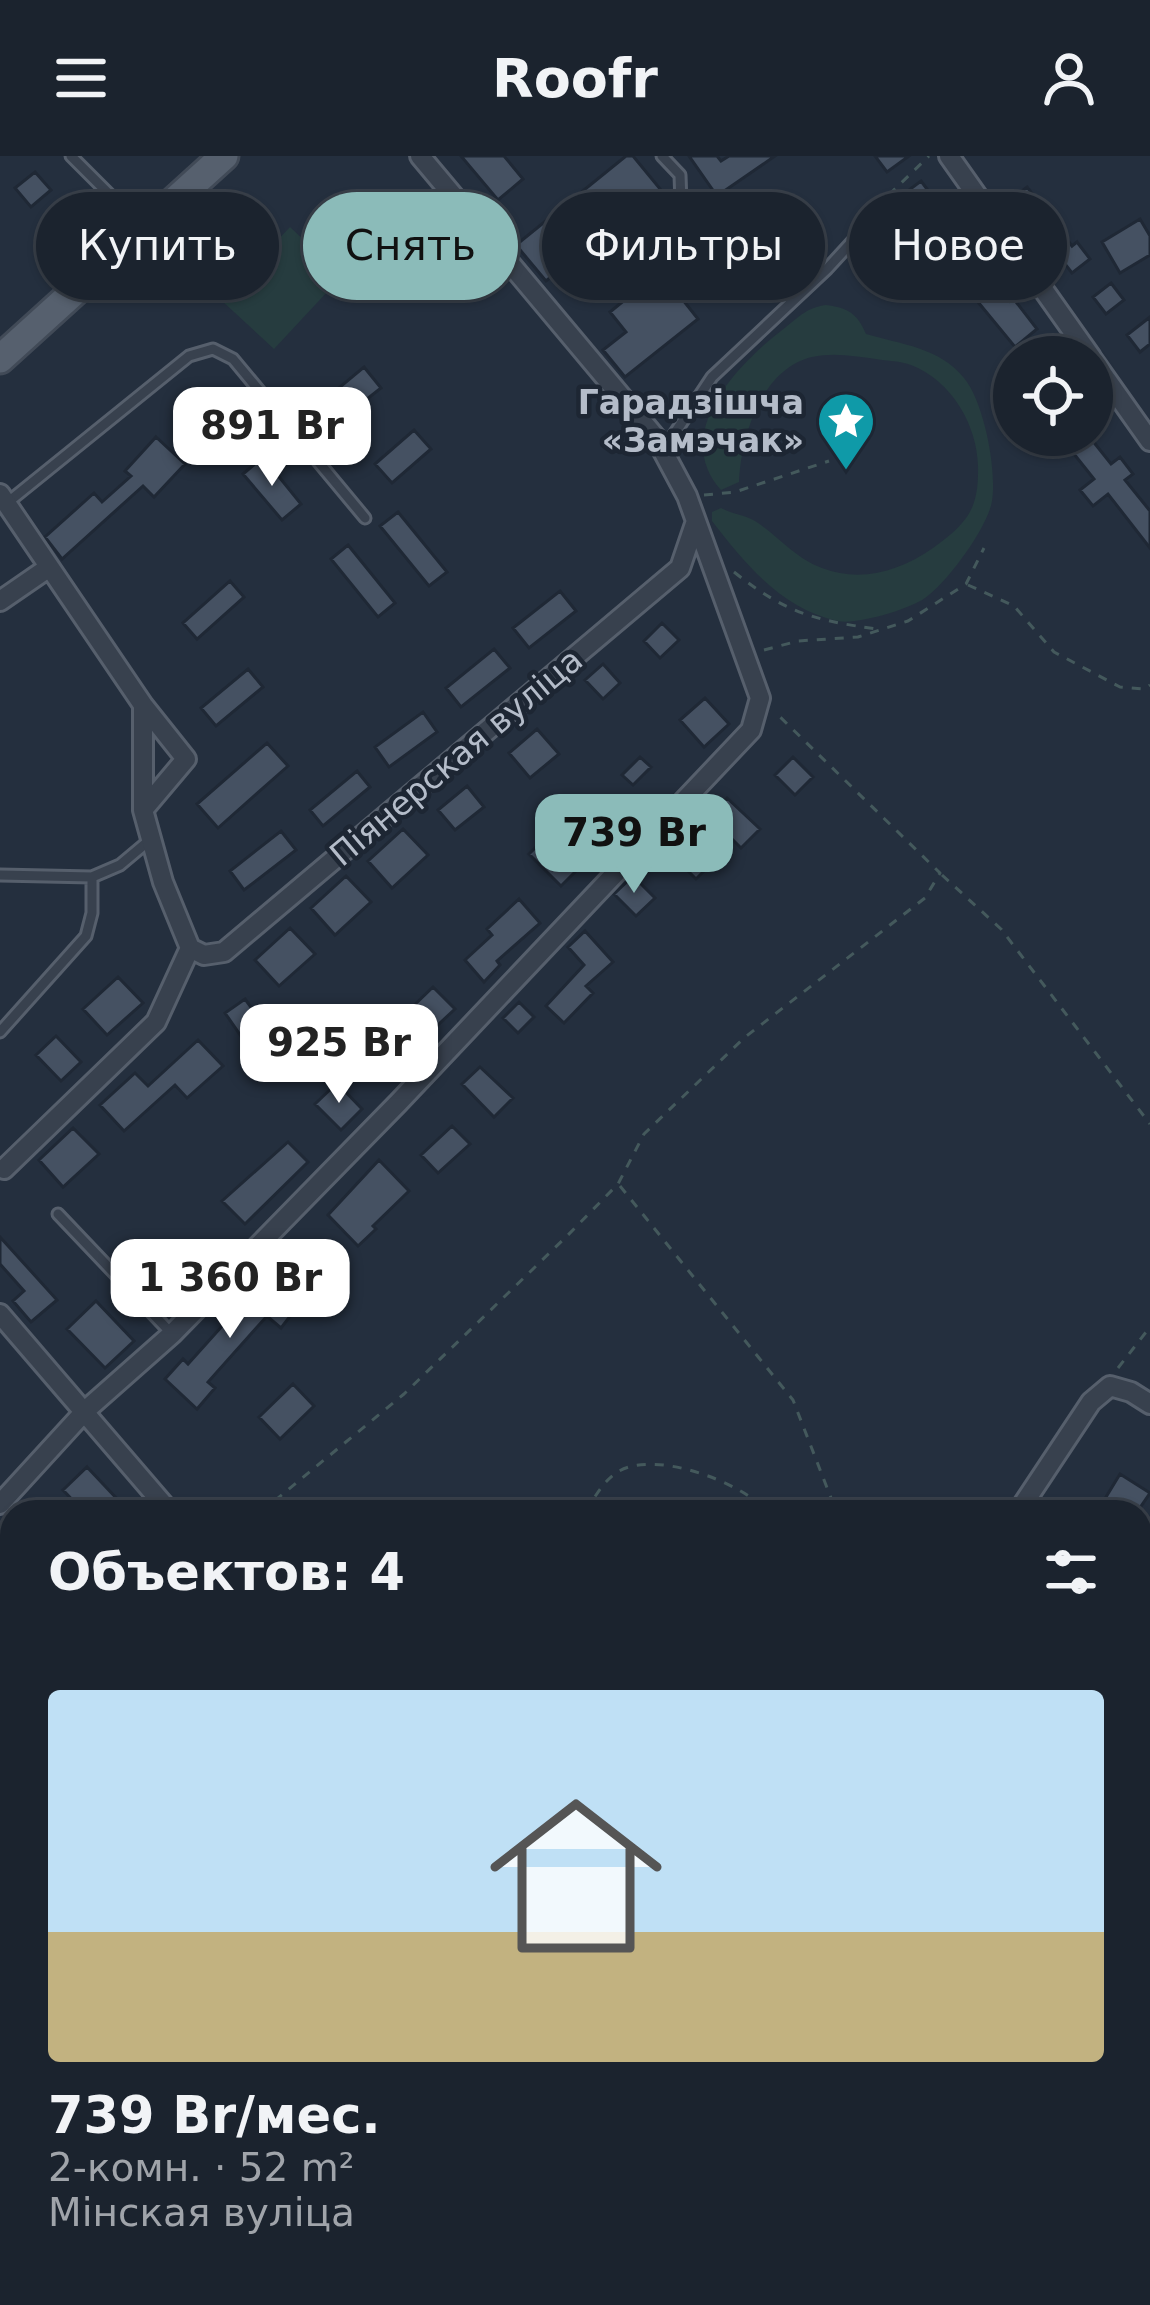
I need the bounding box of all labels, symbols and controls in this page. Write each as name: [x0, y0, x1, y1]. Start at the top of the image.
icon: menu: [48, 45, 114, 111]
icon: person: [1036, 45, 1102, 111]
text: Roofr: [492, 47, 658, 110]
chip: Купить: [36, 192, 279, 300]
chip: Снять: [303, 192, 518, 300]
chip: Фильтры: [542, 192, 825, 300]
chip: Новое: [849, 192, 1067, 300]
map controls: [993, 336, 1113, 456]
button: locate: [993, 336, 1113, 456]
place label: Гарадзішча «Замэчак»: [578, 383, 804, 460]
pin: 891 Br: [174, 387, 370, 489]
place icon: Гарадзішча «Замэчак»: [815, 390, 877, 472]
text: 891 Br: [200, 403, 344, 448]
street label: Піянерская вуліца: [322, 640, 590, 874]
pin: 739 Br: [536, 794, 732, 896]
text: 739 Br: [562, 810, 706, 855]
pin: 925 Br: [241, 1004, 437, 1106]
text: 925 Br: [267, 1020, 411, 1065]
pin: 1 360 Br: [106, 1239, 354, 1341]
text: 1 360 Br: [138, 1255, 322, 1300]
icon: filters: [1038, 1539, 1104, 1605]
text: Объектов: 4: [48, 1543, 405, 1602]
icon: home: [468, 1768, 684, 1984]
text: 739 Br/мес.: [48, 2086, 381, 2145]
text: 2-комн. · 52 m²: [48, 2145, 354, 2190]
text: Мінская вуліца: [48, 2190, 355, 2235]

